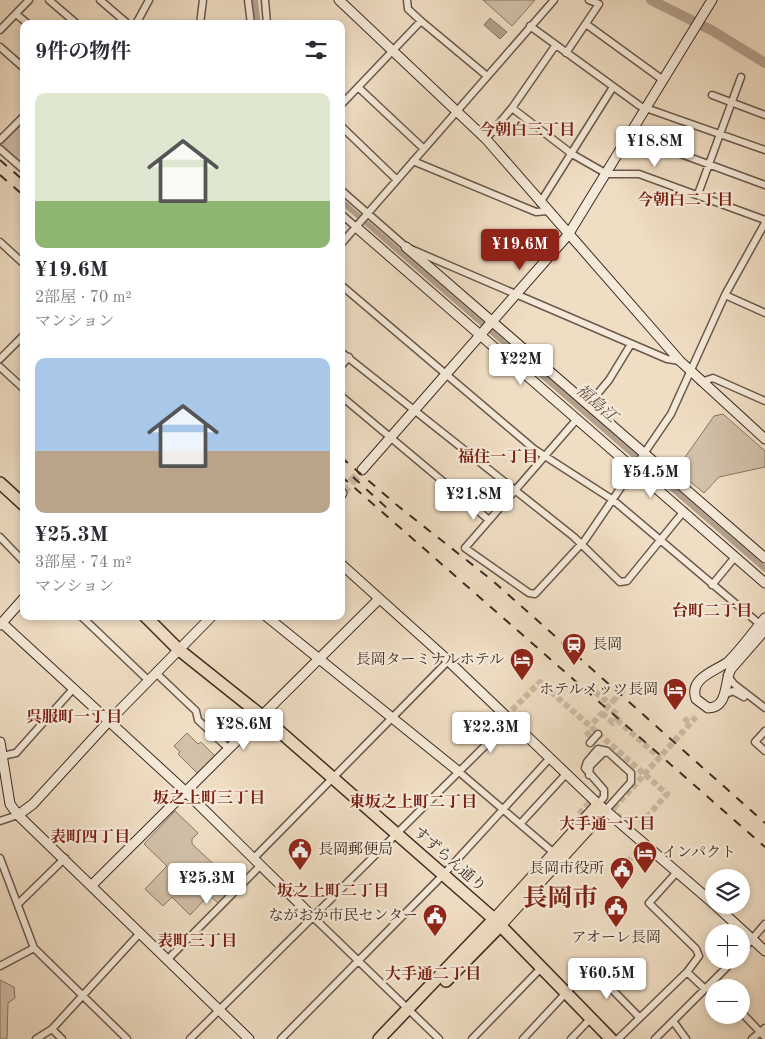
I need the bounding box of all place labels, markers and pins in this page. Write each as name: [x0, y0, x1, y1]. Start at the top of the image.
pin: ¥18.8M: [614, 126, 696, 168]
pin: ¥19.6M: [479, 228, 561, 271]
pin: ¥22M: [491, 344, 551, 386]
pin: ¥54.5M: [610, 456, 692, 499]
pin: ¥21.8M: [433, 478, 515, 521]
station icon: 長岡: [561, 632, 587, 666]
place label: 長岡: [592, 636, 622, 653]
hotel icon: 長岡ターミナルホテル: [509, 647, 535, 681]
place label: 長岡ターミナルホテル: [355, 651, 504, 668]
hotel icon: ホテルメッツ長岡: [662, 677, 688, 711]
place label: ホテルメッツ長岡: [539, 681, 658, 698]
pin: ¥28.6M: [203, 708, 285, 751]
pin: ¥22.3M: [450, 712, 532, 754]
public building icon: 長岡郵便局: [287, 837, 313, 871]
hotel icon: インパクト: [632, 840, 658, 874]
place label: 長岡郵便局: [318, 841, 393, 858]
place label: インパクト: [662, 845, 736, 861]
public building icon: 長岡市役所: [609, 856, 635, 890]
place label: 長岡市役所: [529, 860, 604, 877]
pin: ¥25.3M: [166, 862, 248, 905]
public building icon: アオーレ長岡: [603, 894, 629, 928]
public building icon: ながおか市民センター: [422, 903, 448, 937]
place label: ながおか市民センター: [269, 907, 418, 924]
place label: アオーレ長岡: [571, 929, 661, 946]
pin: ¥60.5M: [566, 958, 648, 1000]

